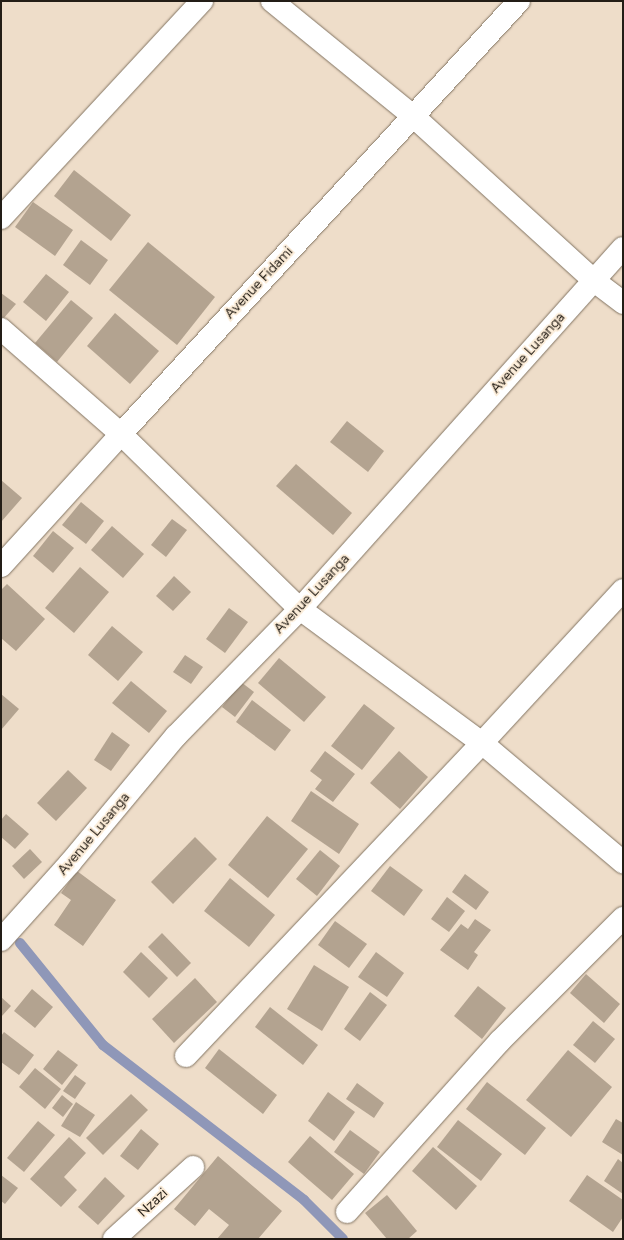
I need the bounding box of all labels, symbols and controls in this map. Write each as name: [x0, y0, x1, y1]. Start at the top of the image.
street label: Avenue Fidami: [221, 244, 297, 322]
street label: Avenue Lusanga: [487, 309, 569, 397]
street label: Avenue Lusanga: [271, 551, 353, 637]
street label: Avenue Lusanga: [55, 789, 133, 879]
street label: Nzazi: [134, 1185, 172, 1221]

